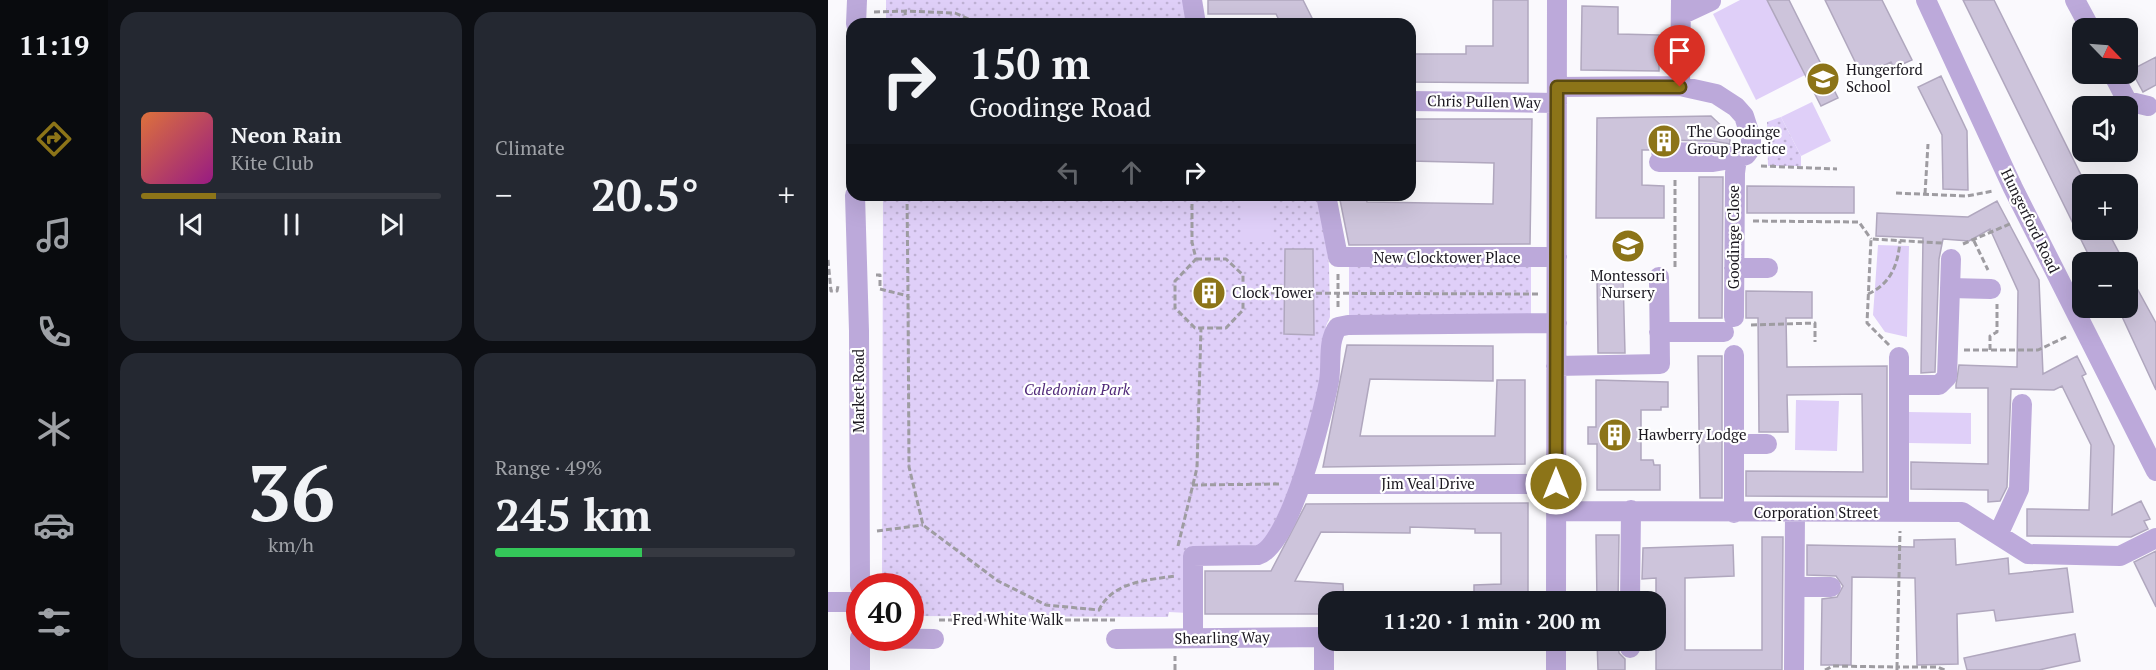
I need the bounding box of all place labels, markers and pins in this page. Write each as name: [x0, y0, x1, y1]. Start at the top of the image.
pin: [1654, 25, 1705, 87]
place label: Hungerford School: [1846, 59, 1923, 96]
school or university icon: Hungerford School: [1805, 61, 1841, 97]
place label: The Goodinge Group Practice: [1687, 121, 1786, 158]
building icon: The Goodinge Group Practice: [1646, 123, 1682, 159]
school or university icon: Montessori Nursery: [1610, 228, 1646, 264]
place label: Montessori Nursery: [1591, 265, 1665, 302]
building icon: Clock Tower: [1191, 275, 1227, 311]
place label: Clock Tower: [1232, 282, 1314, 302]
building icon: Hawberry Lodge: [1597, 417, 1633, 453]
place label: Hawberry Lodge: [1638, 424, 1746, 444]

